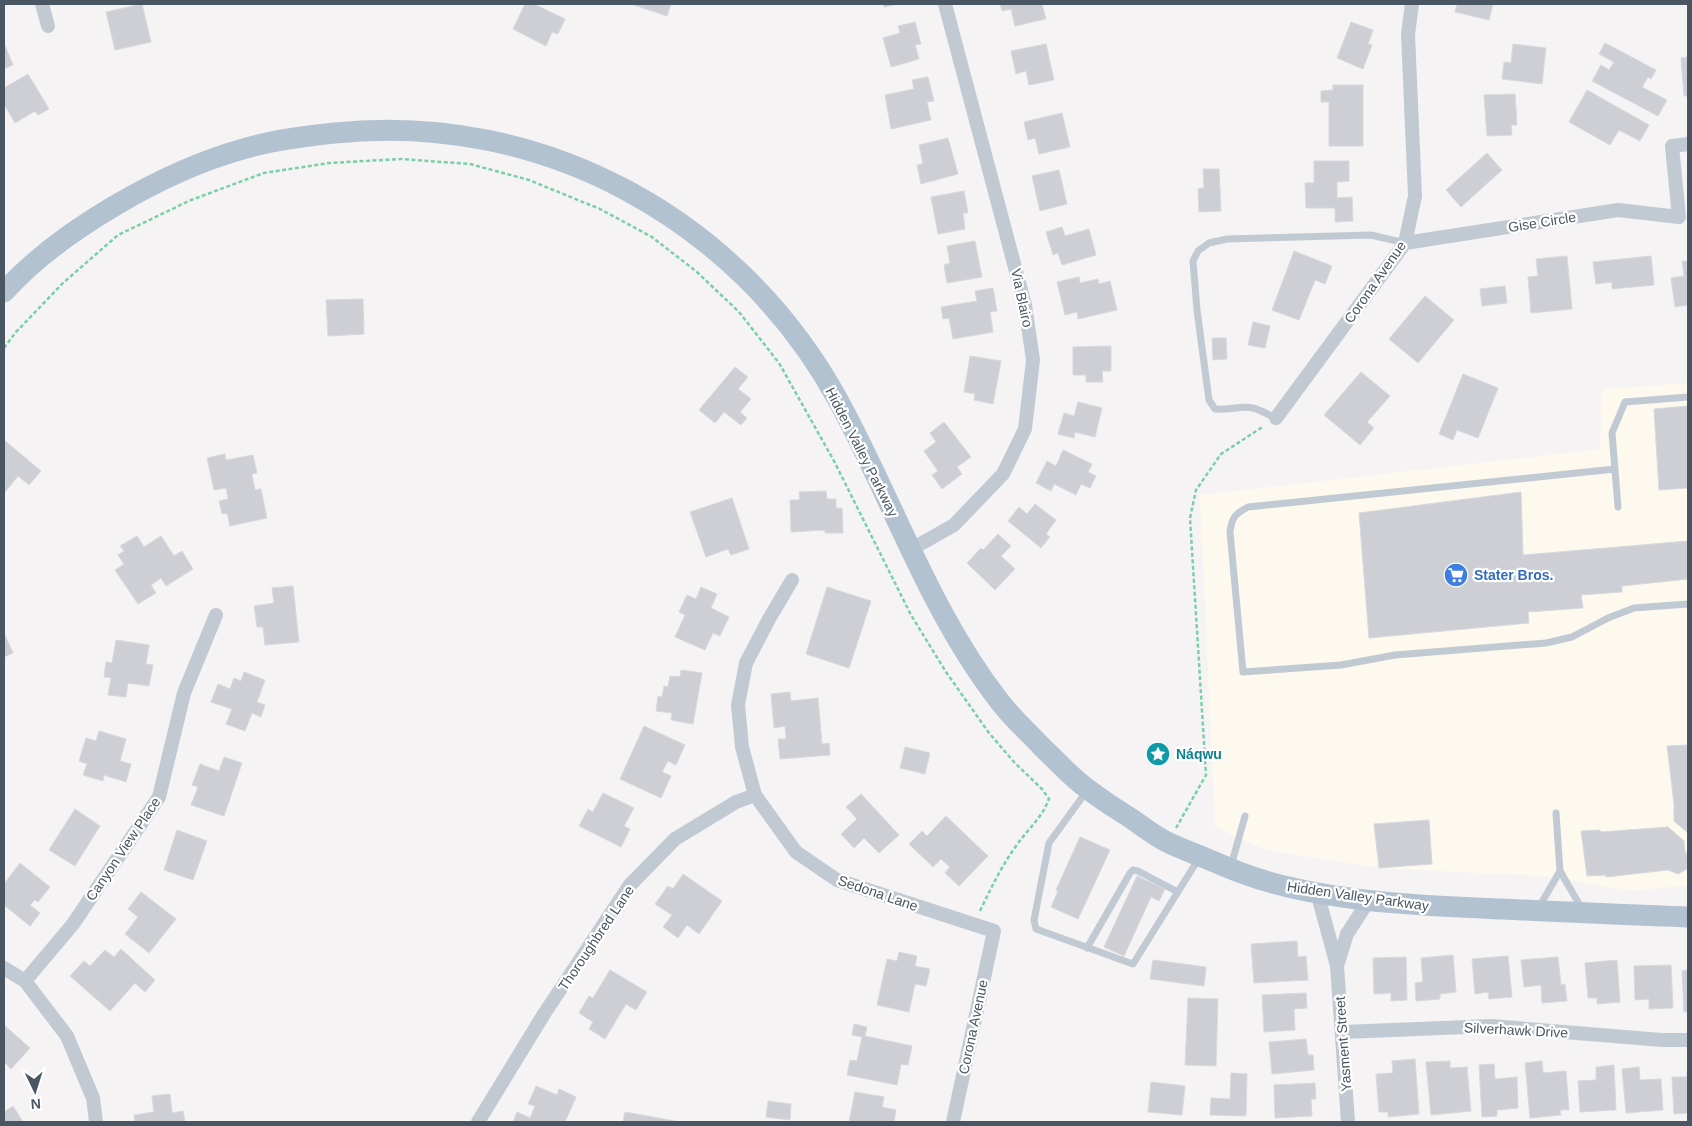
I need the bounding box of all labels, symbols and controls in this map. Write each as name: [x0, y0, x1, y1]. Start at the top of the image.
street label: Gise Circle: [1507, 209, 1577, 235]
street label: Corona Avenue: [1341, 238, 1409, 326]
street label: Via Blairo: [1008, 267, 1036, 329]
street label: Hidden Valley Parkway: [822, 385, 902, 519]
supermarket icon: Stater Bros.: [1443, 562, 1469, 588]
place label: Stater Bros.: [1474, 567, 1553, 583]
place icon: Náqwu: [1145, 741, 1171, 767]
place label: Náqwu: [1176, 746, 1222, 762]
street label: Canyon View Place: [82, 794, 164, 904]
street label: Sedona Lane: [836, 872, 920, 914]
street label: Hidden Valley Parkway: [1286, 878, 1430, 914]
street label: Thoroughbred Lane: [555, 882, 637, 993]
street label: Corona Avenue: [955, 978, 991, 1076]
street label: Yasment Street: [1332, 996, 1354, 1092]
street label: Silverhawk Drive: [1464, 1019, 1569, 1041]
north arrow: [10, 1066, 60, 1116]
text: N: [30, 1096, 42, 1112]

